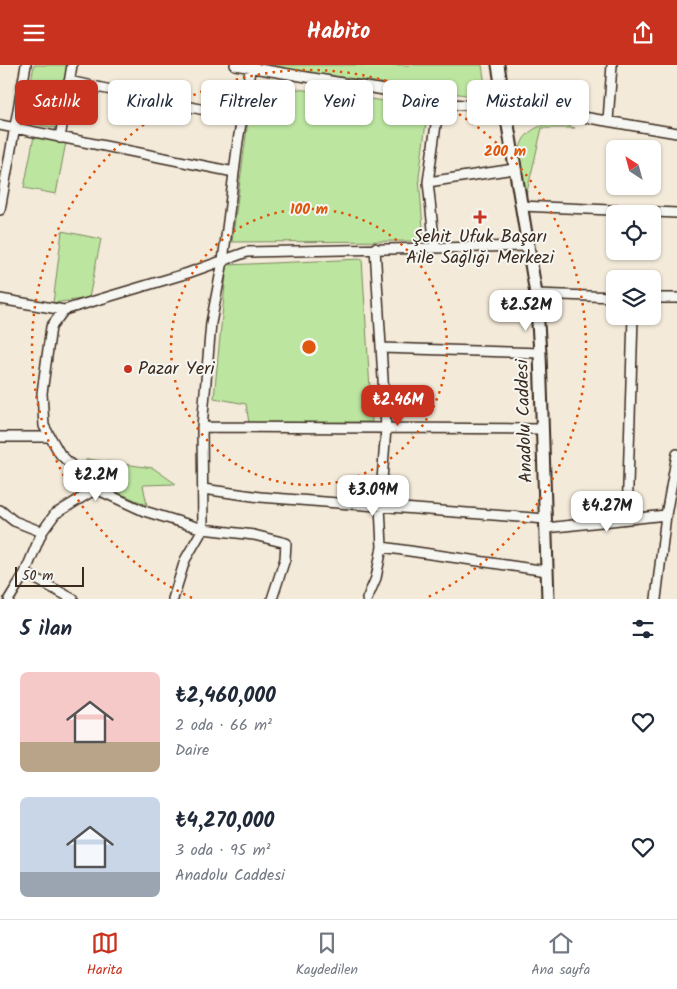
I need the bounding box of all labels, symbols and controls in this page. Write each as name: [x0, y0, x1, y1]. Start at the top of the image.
text: Habito: [307, 15, 370, 50]
icon: menu: [20, 19, 48, 47]
icon: share: [629, 19, 657, 47]
chip: Satılık: [15, 80, 98, 125]
chip: Kiralık: [108, 80, 191, 125]
chip: Filtreler: [201, 80, 295, 125]
chip: Yeni: [305, 80, 373, 125]
chip: Daire: [383, 80, 457, 125]
chip: Müstakil ev: [467, 80, 589, 125]
text: 200 m: [484, 140, 526, 164]
north arrow: [606, 140, 661, 195]
map controls: [606, 140, 661, 325]
text: 100 m: [290, 198, 328, 222]
button: locate: [606, 205, 661, 260]
marker: Şehit Ufuk Başarı Aile Sağlığı Merkezi: [473, 210, 487, 224]
place label: Şehit Ufuk Başarı Aile Sağlığı Merkezi: [406, 223, 555, 273]
button: layers: [606, 270, 661, 325]
pin: ₺2.52M: [485, 289, 567, 332]
text: ₺2.52M: [500, 293, 552, 318]
centre of rings: [300, 338, 318, 356]
place label: Pazar Yeri: [138, 355, 215, 384]
street label: Anadolu Caddesi: [508, 358, 542, 483]
marker: Pazar Yeri: [122, 363, 134, 375]
pin: ₺2.46M: [357, 385, 439, 427]
text: ₺2.46M: [372, 388, 424, 413]
pin: ₺2.2M: [61, 459, 131, 502]
text: ₺2.2M: [74, 463, 118, 488]
pin: ₺3.09M: [332, 475, 414, 517]
text: ₺3.09M: [348, 478, 398, 503]
pin: ₺4.27M: [566, 491, 648, 533]
text: ₺4.27M: [582, 494, 632, 519]
scale bar: [15, 564, 84, 587]
text: 50 m: [22, 565, 53, 587]
text: 5 ilan: [20, 613, 72, 646]
icon: filters: [629, 615, 657, 643]
text: ₺2,460,000: [175, 680, 276, 713]
icon: home: [60, 692, 120, 752]
icon: heart: [629, 708, 657, 736]
text: 2 oda · 66 m²: [175, 713, 272, 738]
text: Daire: [175, 738, 209, 763]
text: ₺4,270,000: [175, 805, 274, 838]
icon: home: [60, 817, 120, 877]
icon: heart: [629, 833, 657, 861]
text: 3 oda · 95 m²: [175, 838, 270, 863]
text: Anadolu Caddesi: [175, 863, 285, 888]
tab: Harita: [87, 929, 123, 981]
tab: Kaydedilen: [296, 929, 358, 981]
tab: Ana sayfa: [531, 929, 590, 981]

